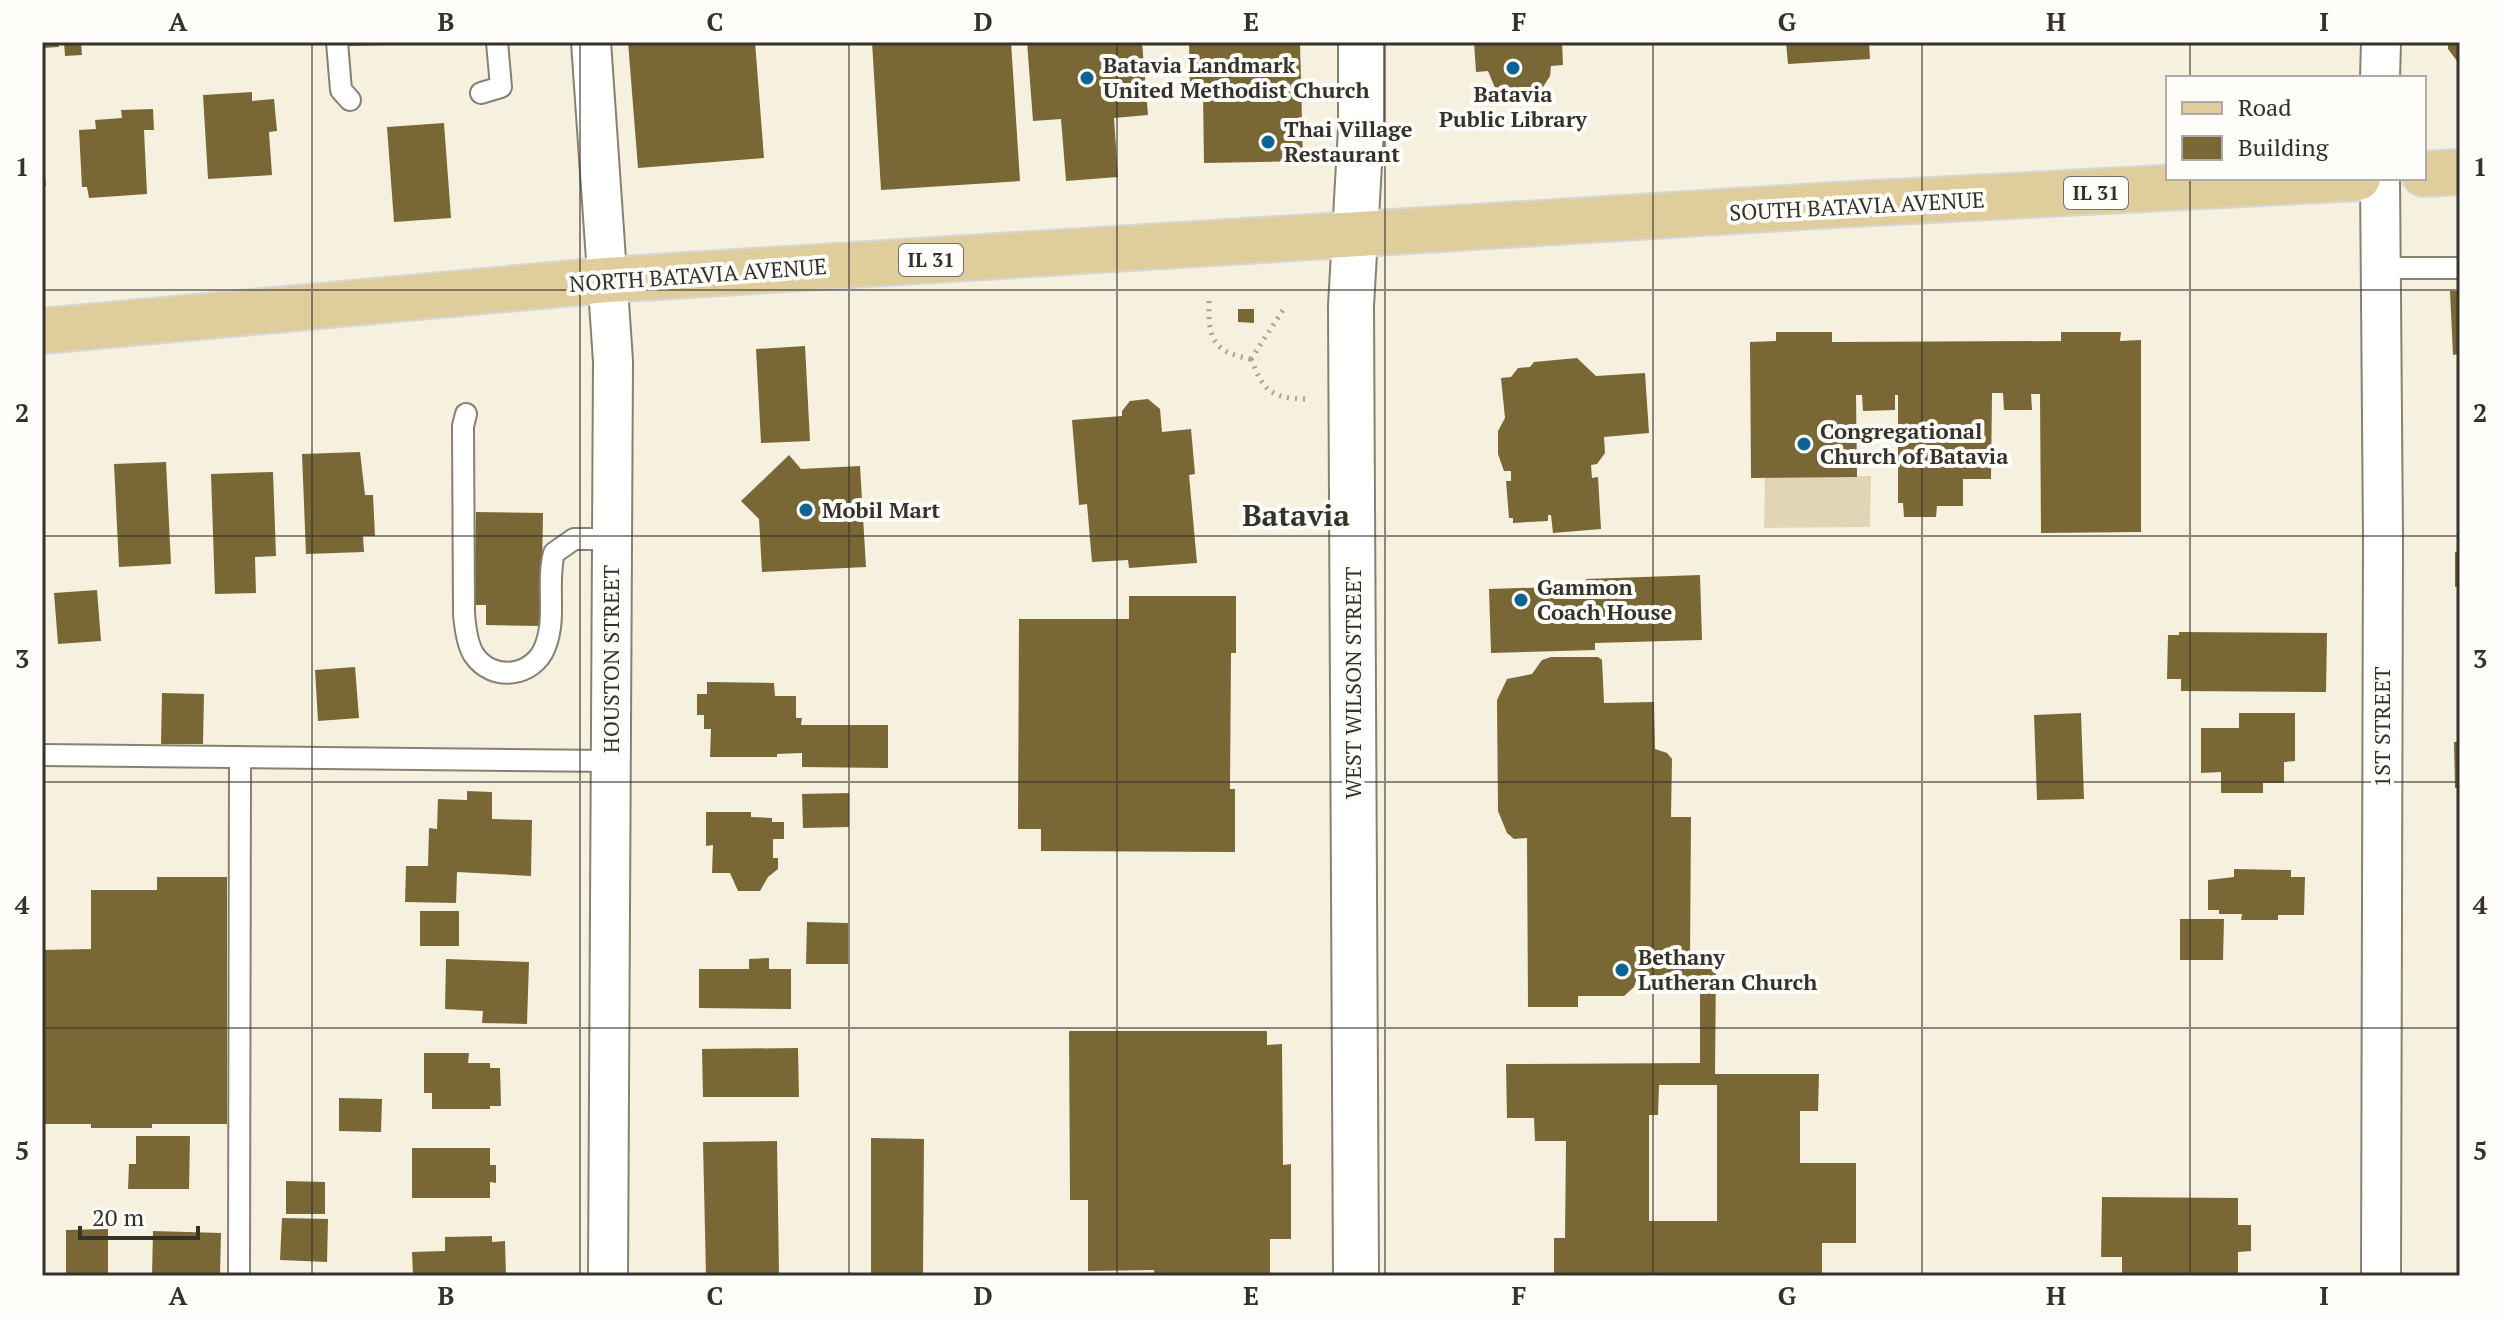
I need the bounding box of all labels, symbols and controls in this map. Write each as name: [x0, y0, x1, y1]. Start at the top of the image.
text: A: [169, 4, 188, 38]
text: B: [438, 4, 454, 38]
text: C: [707, 4, 723, 38]
text: D: [973, 4, 993, 38]
text: E: [1243, 4, 1259, 38]
text: F: [1512, 4, 1527, 38]
text: G: [1778, 4, 1797, 38]
text: H: [2046, 4, 2066, 38]
text: I: [2319, 4, 2329, 38]
place label: Batavia Landmark United Methodist Church: [1103, 50, 1370, 104]
marker: Batavia Public Library: [1504, 59, 1522, 77]
marker: Batavia Landmark United Methodist Church: [1078, 69, 1096, 87]
legend: [2166, 76, 2426, 180]
place label: Batavia Public Library: [1439, 79, 1587, 133]
text: Road: [2238, 91, 2292, 123]
place label: Thai Village Restaurant: [1284, 114, 1413, 168]
text: Building: [2238, 131, 2329, 163]
marker: Thai Village Restaurant: [1259, 133, 1277, 151]
text: 1: [15, 149, 29, 183]
text: 1: [2473, 149, 2487, 183]
road number: IL 31: [2064, 177, 2128, 209]
street label: SOUTH BATAVIA AVENUE: [1728, 184, 1985, 227]
road number: IL 31: [899, 244, 963, 276]
street label: NORTH BATAVIA AVENUE: [568, 251, 828, 298]
text: 2: [15, 395, 29, 429]
text: 2: [2473, 395, 2487, 429]
place label: Congregational Church of Batavia: [1820, 416, 2008, 470]
marker: Congregational Church of Batavia: [1795, 435, 1813, 453]
place label: Mobil Mart: [822, 495, 940, 524]
district label: Batavia: [1242, 495, 1350, 535]
marker: Mobil Mart: [797, 501, 815, 519]
street label: HOUSTON STREET: [596, 564, 625, 753]
street label: WEST WILSON STREET: [1338, 566, 1367, 799]
place label: Gammon Coach House: [1537, 572, 1672, 626]
marker: Gammon Coach House: [1512, 591, 1530, 609]
text: 3: [15, 641, 29, 675]
text: 3: [2473, 641, 2487, 675]
street label: 1ST STREET: [2367, 666, 2396, 788]
text: 4: [15, 887, 30, 921]
text: 4: [2473, 887, 2488, 921]
place label: Bethany Lutheran Church: [1638, 942, 1817, 996]
marker: Bethany Lutheran Church: [1613, 961, 1631, 979]
text: 5: [15, 1133, 29, 1167]
text: 5: [2473, 1133, 2487, 1167]
scale bar: [80, 1190, 198, 1240]
text: 20 m: [92, 1201, 144, 1233]
text: A: [169, 1278, 188, 1312]
text: B: [438, 1278, 454, 1312]
text: C: [707, 1278, 723, 1312]
text: D: [973, 1278, 993, 1312]
text: E: [1243, 1278, 1259, 1312]
text: F: [1512, 1278, 1527, 1312]
text: G: [1778, 1278, 1797, 1312]
text: H: [2046, 1278, 2066, 1312]
text: I: [2319, 1278, 2329, 1312]

